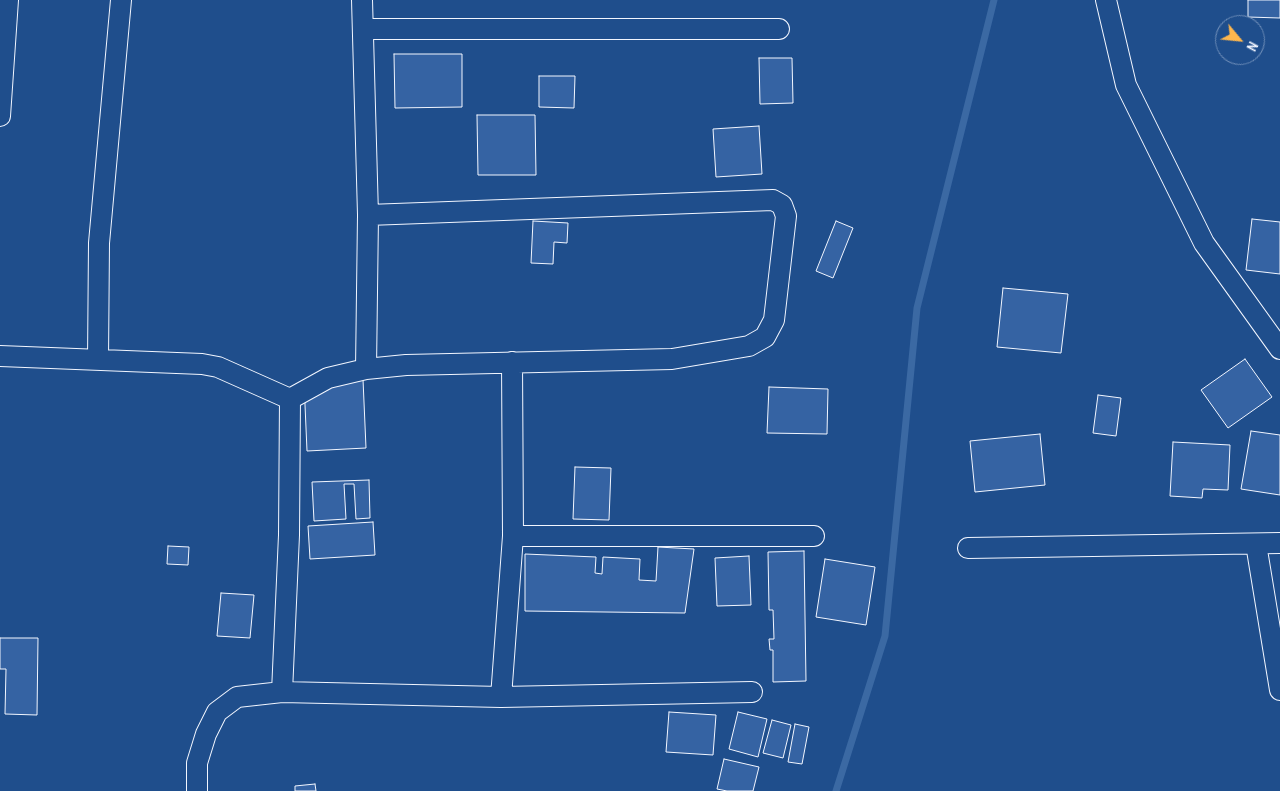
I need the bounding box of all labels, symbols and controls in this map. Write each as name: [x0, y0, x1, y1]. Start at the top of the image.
north arrow: [1215, 15, 1265, 65]
text: N: [1242, 39, 1262, 54]

